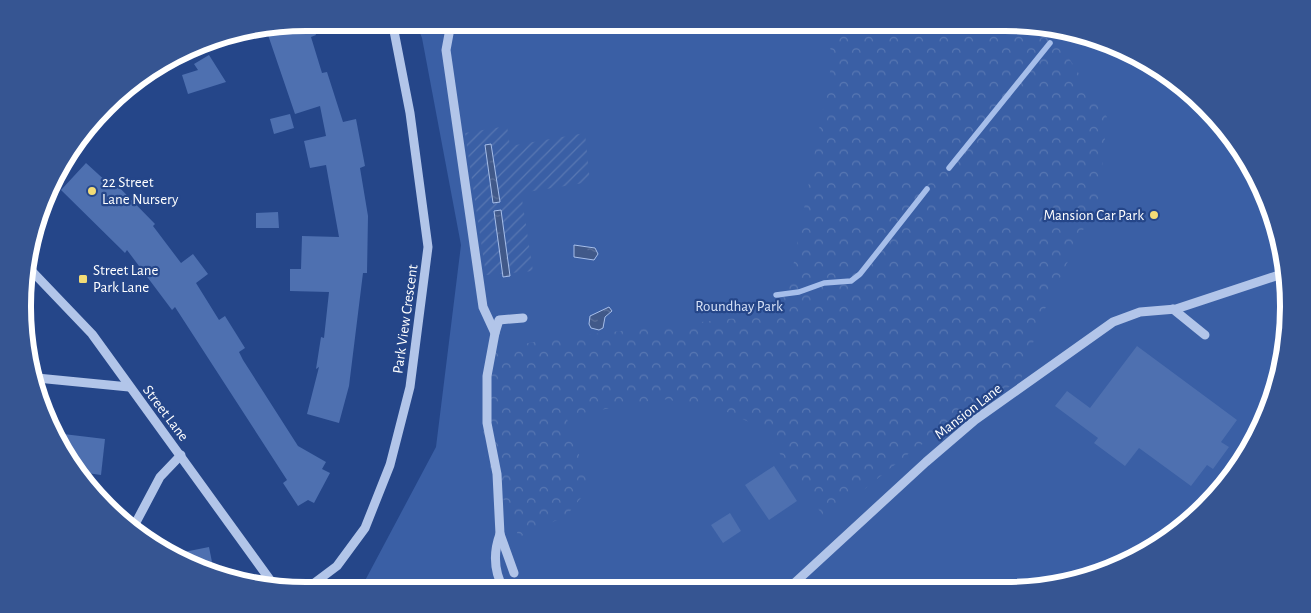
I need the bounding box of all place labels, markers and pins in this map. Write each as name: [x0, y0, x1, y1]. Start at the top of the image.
place label: 22 Street Lane Nursery: [102, 175, 179, 207]
marker: 22 Street Lane Nursery: [86, 185, 98, 197]
place label: Mansion Car Park: [1043, 208, 1144, 223]
marker: Mansion Car Park: [1148, 209, 1160, 221]
place label: Street Lane Park Lane: [93, 263, 159, 295]
marker: Street Lane Park Lane: [77, 273, 89, 285]

